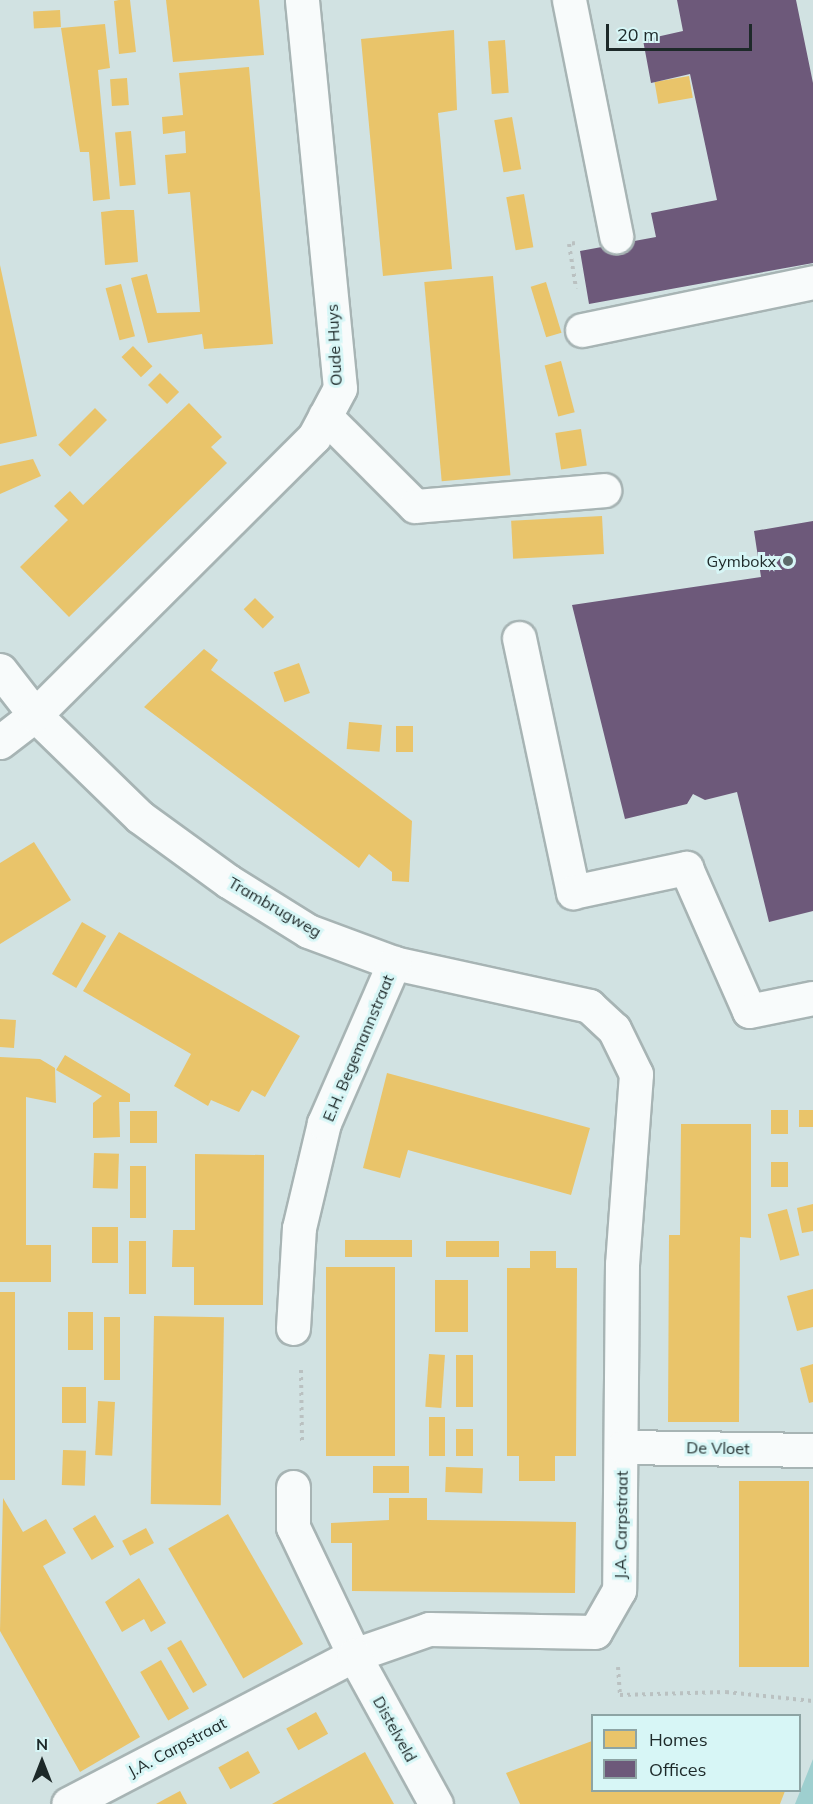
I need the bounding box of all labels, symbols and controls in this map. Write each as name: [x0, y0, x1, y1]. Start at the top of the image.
scale bar: [609, 12, 754, 50]
text: 20 m: [617, 23, 659, 46]
street label: Oude Huys: [322, 304, 346, 386]
place label: Gymbokx: [707, 551, 776, 571]
marker: Gymbokx: [781, 554, 795, 568]
street label: Trambrugweg: [225, 873, 325, 941]
street label: E.H. Begemannstraat: [318, 972, 398, 1124]
street label: De Vloet: [686, 1438, 750, 1458]
street label: J.A. Carpstraat: [610, 1471, 632, 1579]
street label: Distelveld: [369, 1693, 421, 1765]
street label: J.A. Carpstraat: [125, 1713, 229, 1781]
legend: [591, 1714, 801, 1792]
text: Homes: [649, 1728, 708, 1751]
north arrow: [12, 1732, 72, 1792]
text: N: [36, 1734, 48, 1754]
text: Offices: [649, 1758, 706, 1781]

